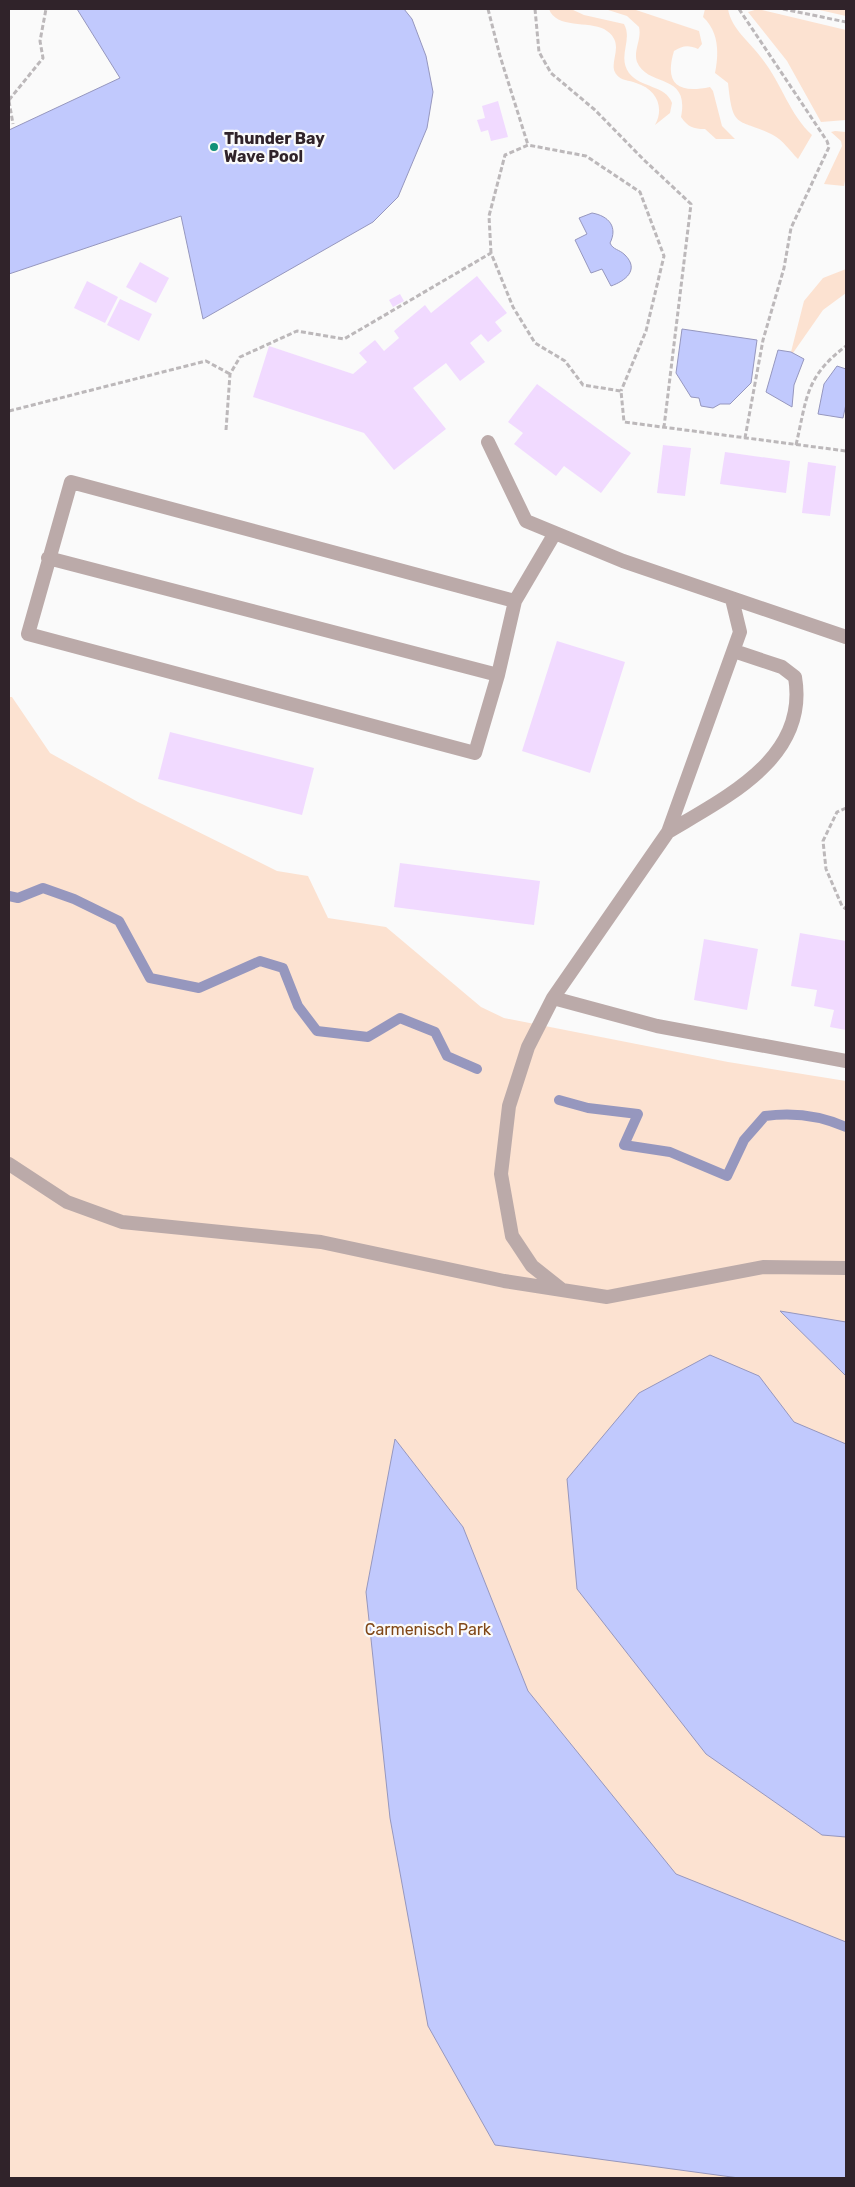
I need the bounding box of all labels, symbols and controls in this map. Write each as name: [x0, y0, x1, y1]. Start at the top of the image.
place label: Thunder Bay Wave Pool: [224, 129, 325, 166]
marker: Thunder Bay Wave Pool: [208, 141, 220, 153]
park label: Carmenisch Park: [365, 1620, 492, 1639]

